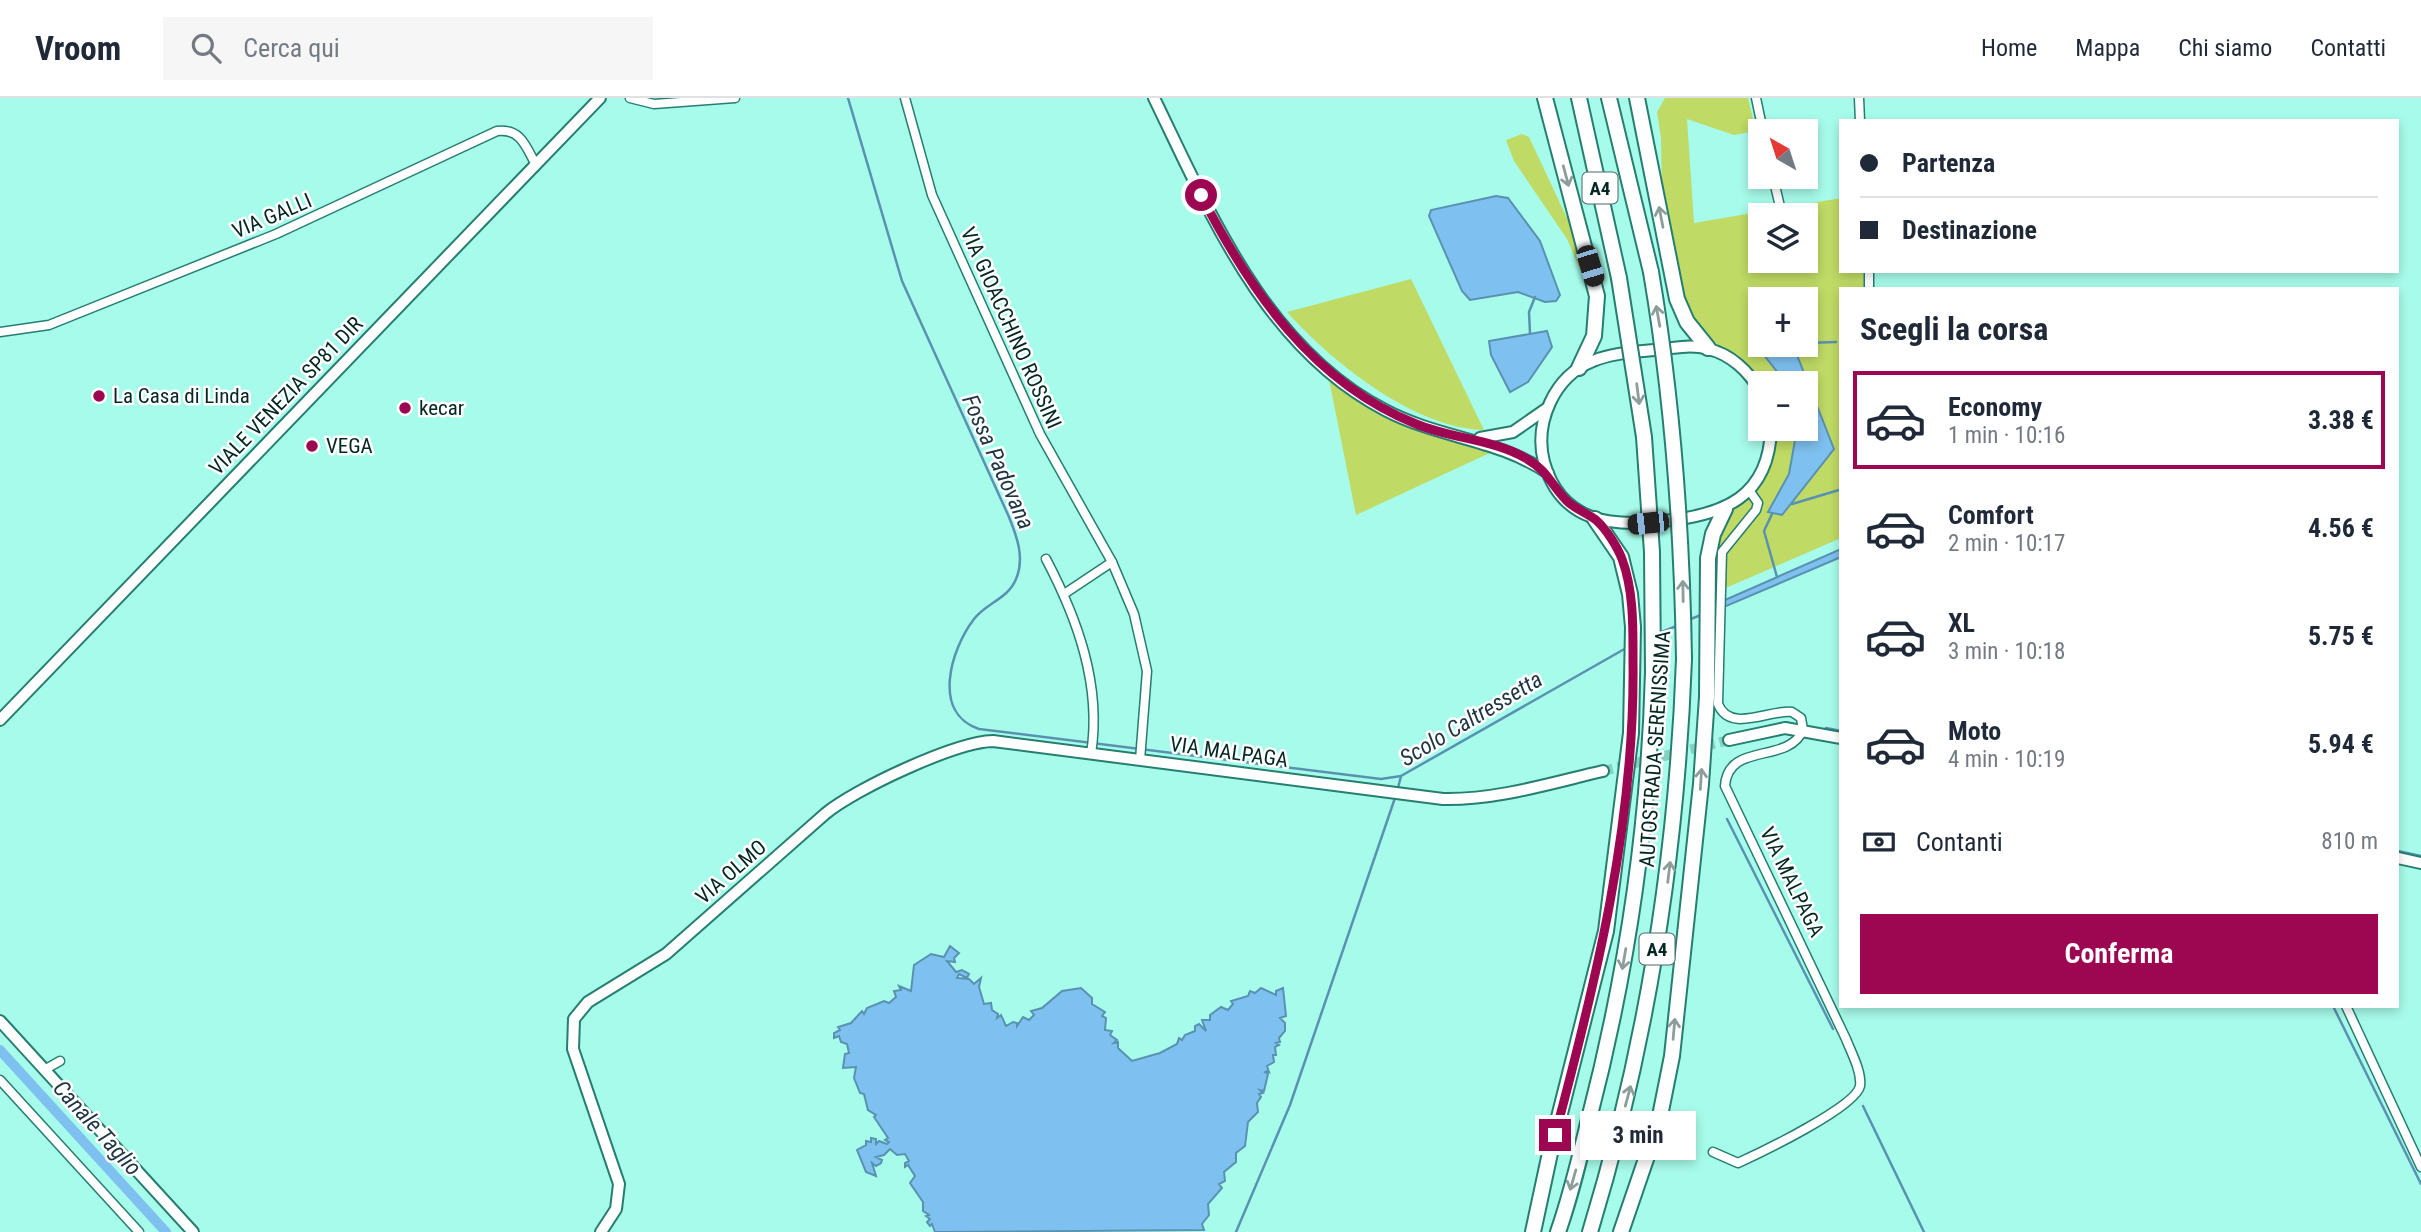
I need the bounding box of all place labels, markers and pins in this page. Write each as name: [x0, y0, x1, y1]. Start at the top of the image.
place label: La Casa di Linda: [113, 384, 250, 408]
marker: La Casa di Linda: [91, 388, 107, 404]
place label: kecar: [419, 396, 464, 420]
marker: kecar: [397, 400, 413, 416]
place label: VEGA: [326, 434, 373, 458]
marker: VEGA: [304, 438, 320, 454]

